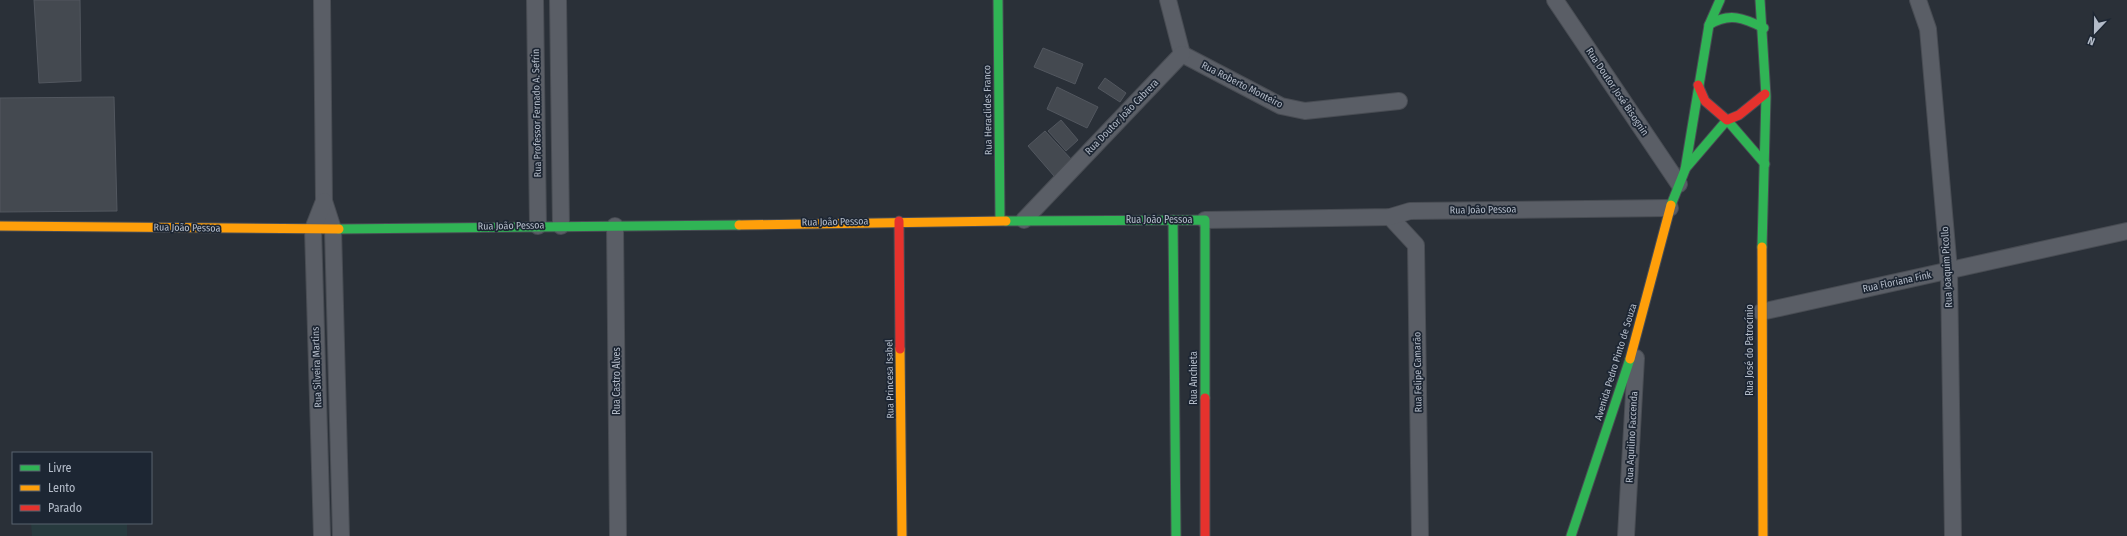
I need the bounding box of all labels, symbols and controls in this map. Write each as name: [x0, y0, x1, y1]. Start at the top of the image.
north arrow: [2075, 12, 2115, 52]
text: N: [2086, 34, 2097, 48]
street label: Rua Doutor José Bisognin: [1583, 46, 1651, 138]
street label: Rua Professor Fernado A. Sefrin: [530, 49, 544, 177]
street label: Rua Roberto Monteiro: [1199, 59, 1285, 111]
street label: Rua Heraclides Franco: [981, 65, 995, 155]
street label: Rua Doutor João Cabrera: [1083, 77, 1161, 157]
street label: Rua João Pessoa: [1450, 203, 1517, 217]
street label: Rua João Pessoa: [1126, 214, 1192, 226]
street label: Rua João Pessoa: [802, 215, 869, 229]
street label: Rua João Pessoa: [478, 219, 545, 233]
street label: Rua João Pessoa: [154, 221, 221, 235]
street label: Rua Joaquim Picollo: [1939, 226, 1955, 308]
street label: Rua Floriana Fink: [1862, 269, 1933, 295]
street label: Avenida Pedro Pinto de Souza: [1592, 302, 1640, 422]
street label: Rua José do Patrocínio: [1743, 304, 1756, 396]
street label: Rua Silveira Martins: [310, 326, 324, 408]
street label: Rua Felipe Camarão: [1411, 332, 1425, 412]
street label: Rua Princesa Isabel: [883, 339, 897, 419]
street label: Rua Castro Alves: [611, 347, 623, 415]
street label: Rua Anchieta: [1188, 351, 1200, 405]
street label: Rua Aquilino Faccenda: [1624, 391, 1640, 483]
legend: [12, 452, 152, 524]
text: Livre: [48, 461, 72, 475]
text: Lento: [48, 481, 75, 495]
text: Parado: [48, 501, 82, 515]

